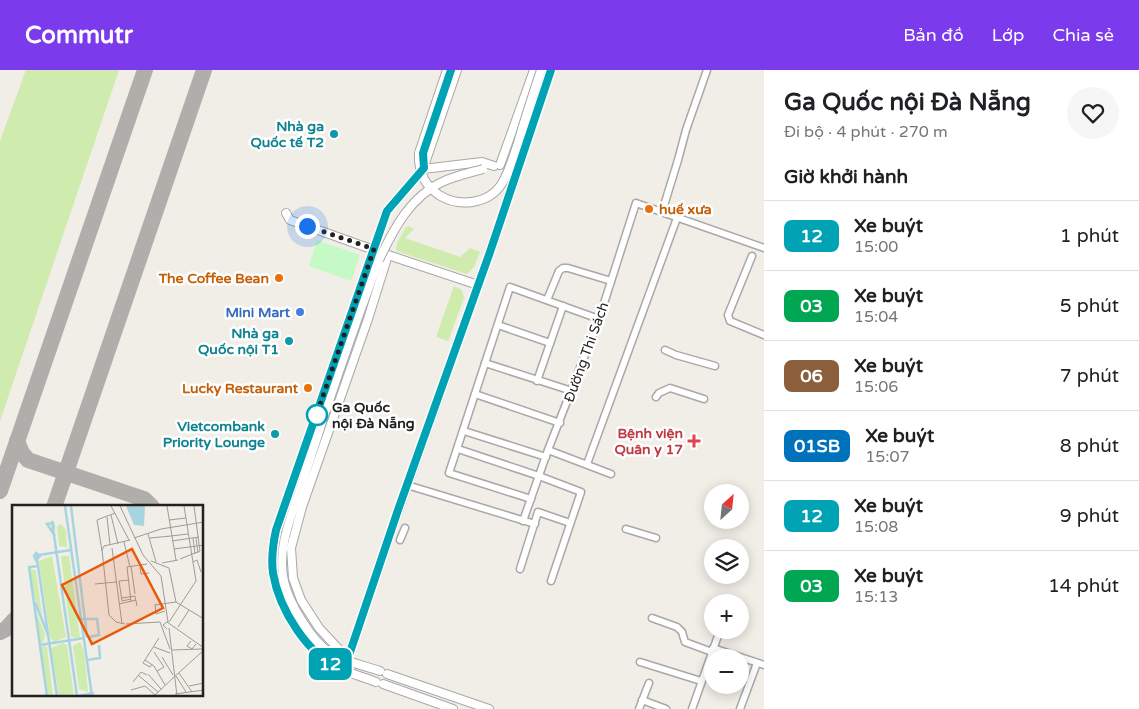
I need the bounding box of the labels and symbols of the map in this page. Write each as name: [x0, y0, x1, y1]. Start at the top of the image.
place label: Nhà ga Quốc tế T2: [250, 118, 324, 151]
marker: Nhà ga Quốc tế T2: [328, 128, 340, 140]
place label: huế xưa: [659, 201, 712, 218]
marker: huế xưa: [643, 203, 655, 215]
your location: [295, 214, 320, 239]
place label: The Coffee Bean: [158, 270, 269, 287]
marker: The Coffee Bean: [273, 272, 285, 284]
street label: Đường Thi Sách: [560, 300, 612, 405]
place label: Mini Mart: [225, 304, 291, 321]
marker: Mini Mart: [294, 306, 306, 318]
place label: Nhà ga Quốc nội T1: [198, 325, 279, 358]
marker: Nhà ga Quốc nội T1: [283, 335, 295, 347]
place label: Lucky Restaurant: [182, 380, 299, 397]
marker: Lucky Restaurant: [302, 382, 314, 394]
place label: Ga Quốc nội Đà Nẵng: [332, 399, 415, 432]
marker: Ga Quốc nội Đà Nẵng: [306, 404, 328, 426]
place label: Vietcombank Priority Lounge: [163, 418, 265, 451]
place label: Bệnh viện Quân y 17: [614, 425, 683, 458]
marker: Vietcombank Priority Lounge: [269, 428, 281, 440]
marker: Bệnh viện Quân y 17: [687, 434, 701, 448]
north arrow: [704, 484, 749, 529]
inset map: [12, 505, 204, 696]
line badge: 12: [308, 648, 352, 680]

